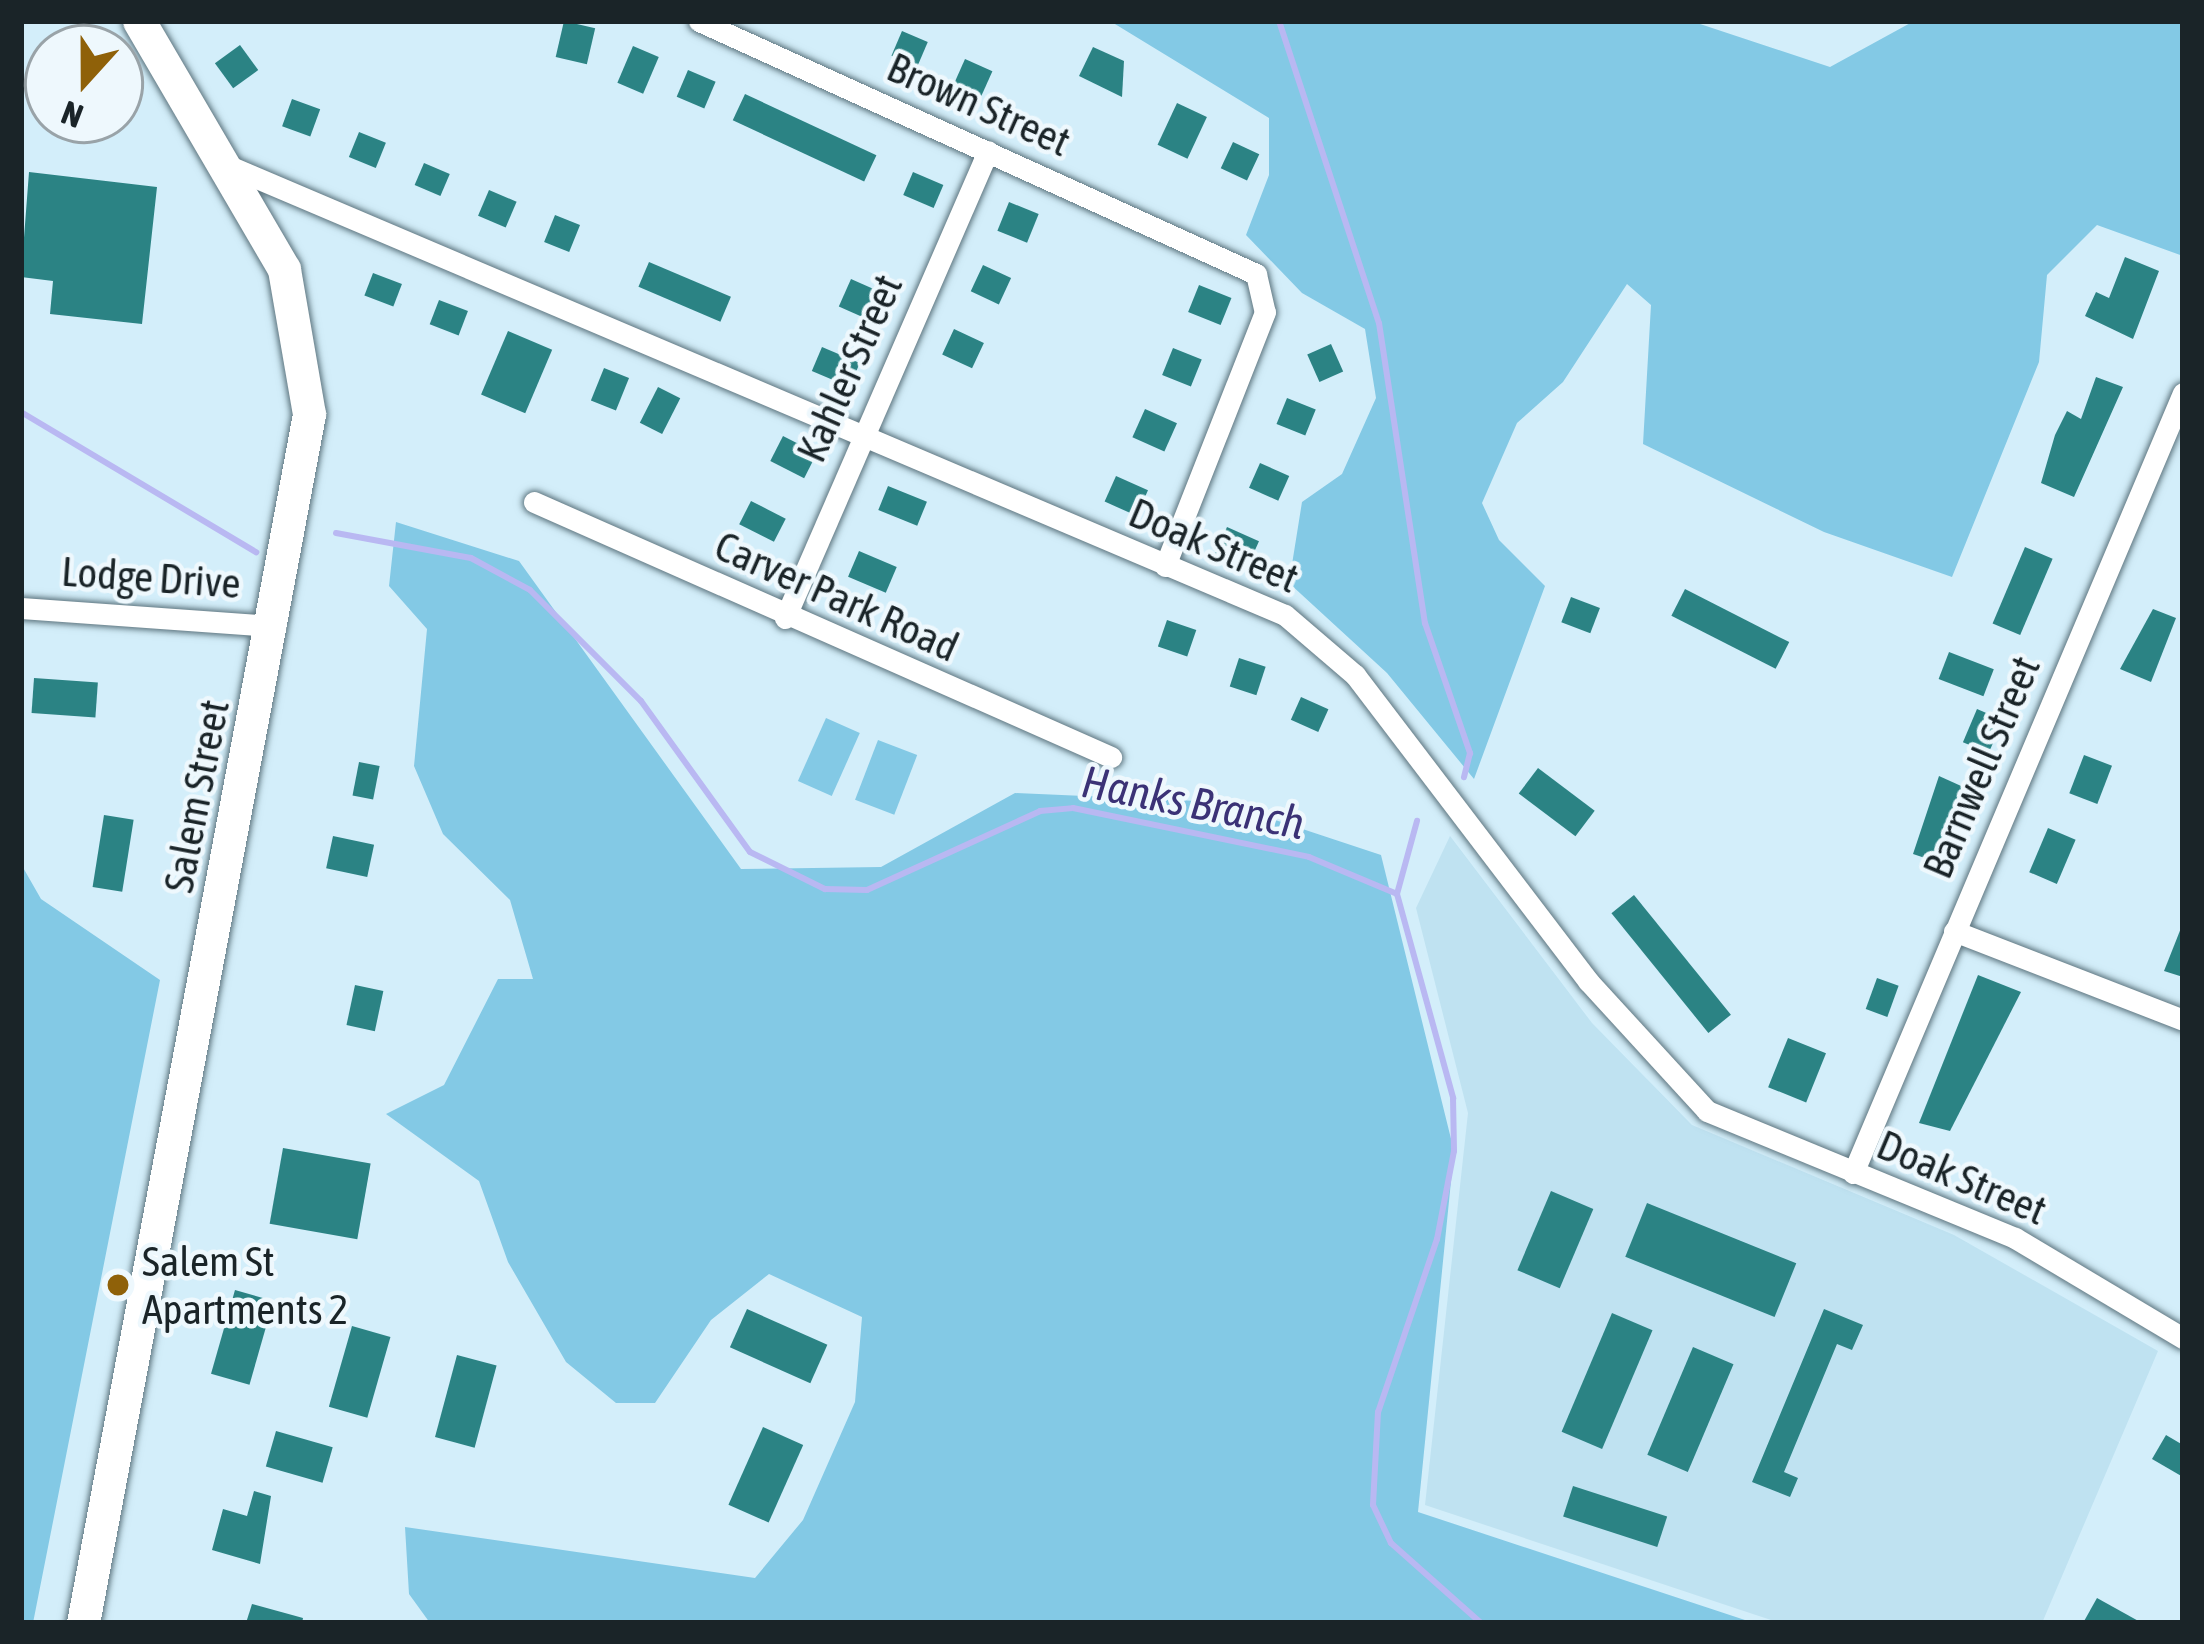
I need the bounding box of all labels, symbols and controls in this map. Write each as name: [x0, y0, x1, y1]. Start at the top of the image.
north arrow: [24, 24, 144, 144]
street label: Brown Street: [880, 41, 1078, 167]
text: N: [56, 94, 88, 136]
street label: Kahler Street: [785, 267, 913, 469]
street label: Doak Street: [1122, 487, 1306, 603]
street label: Carver Park Road: [708, 520, 966, 672]
street label: Lodge Drive: [60, 546, 242, 608]
street label: Barnwell Street: [1912, 648, 2050, 886]
street label: Salem Street: [153, 695, 239, 897]
water label: Hanks Branch: [1077, 755, 1309, 851]
street label: Doak Street: [1870, 1119, 2054, 1235]
place label: Salem St Apartments 2: [142, 1236, 348, 1334]
marker: Salem St Apartments 2: [105, 1272, 131, 1298]

